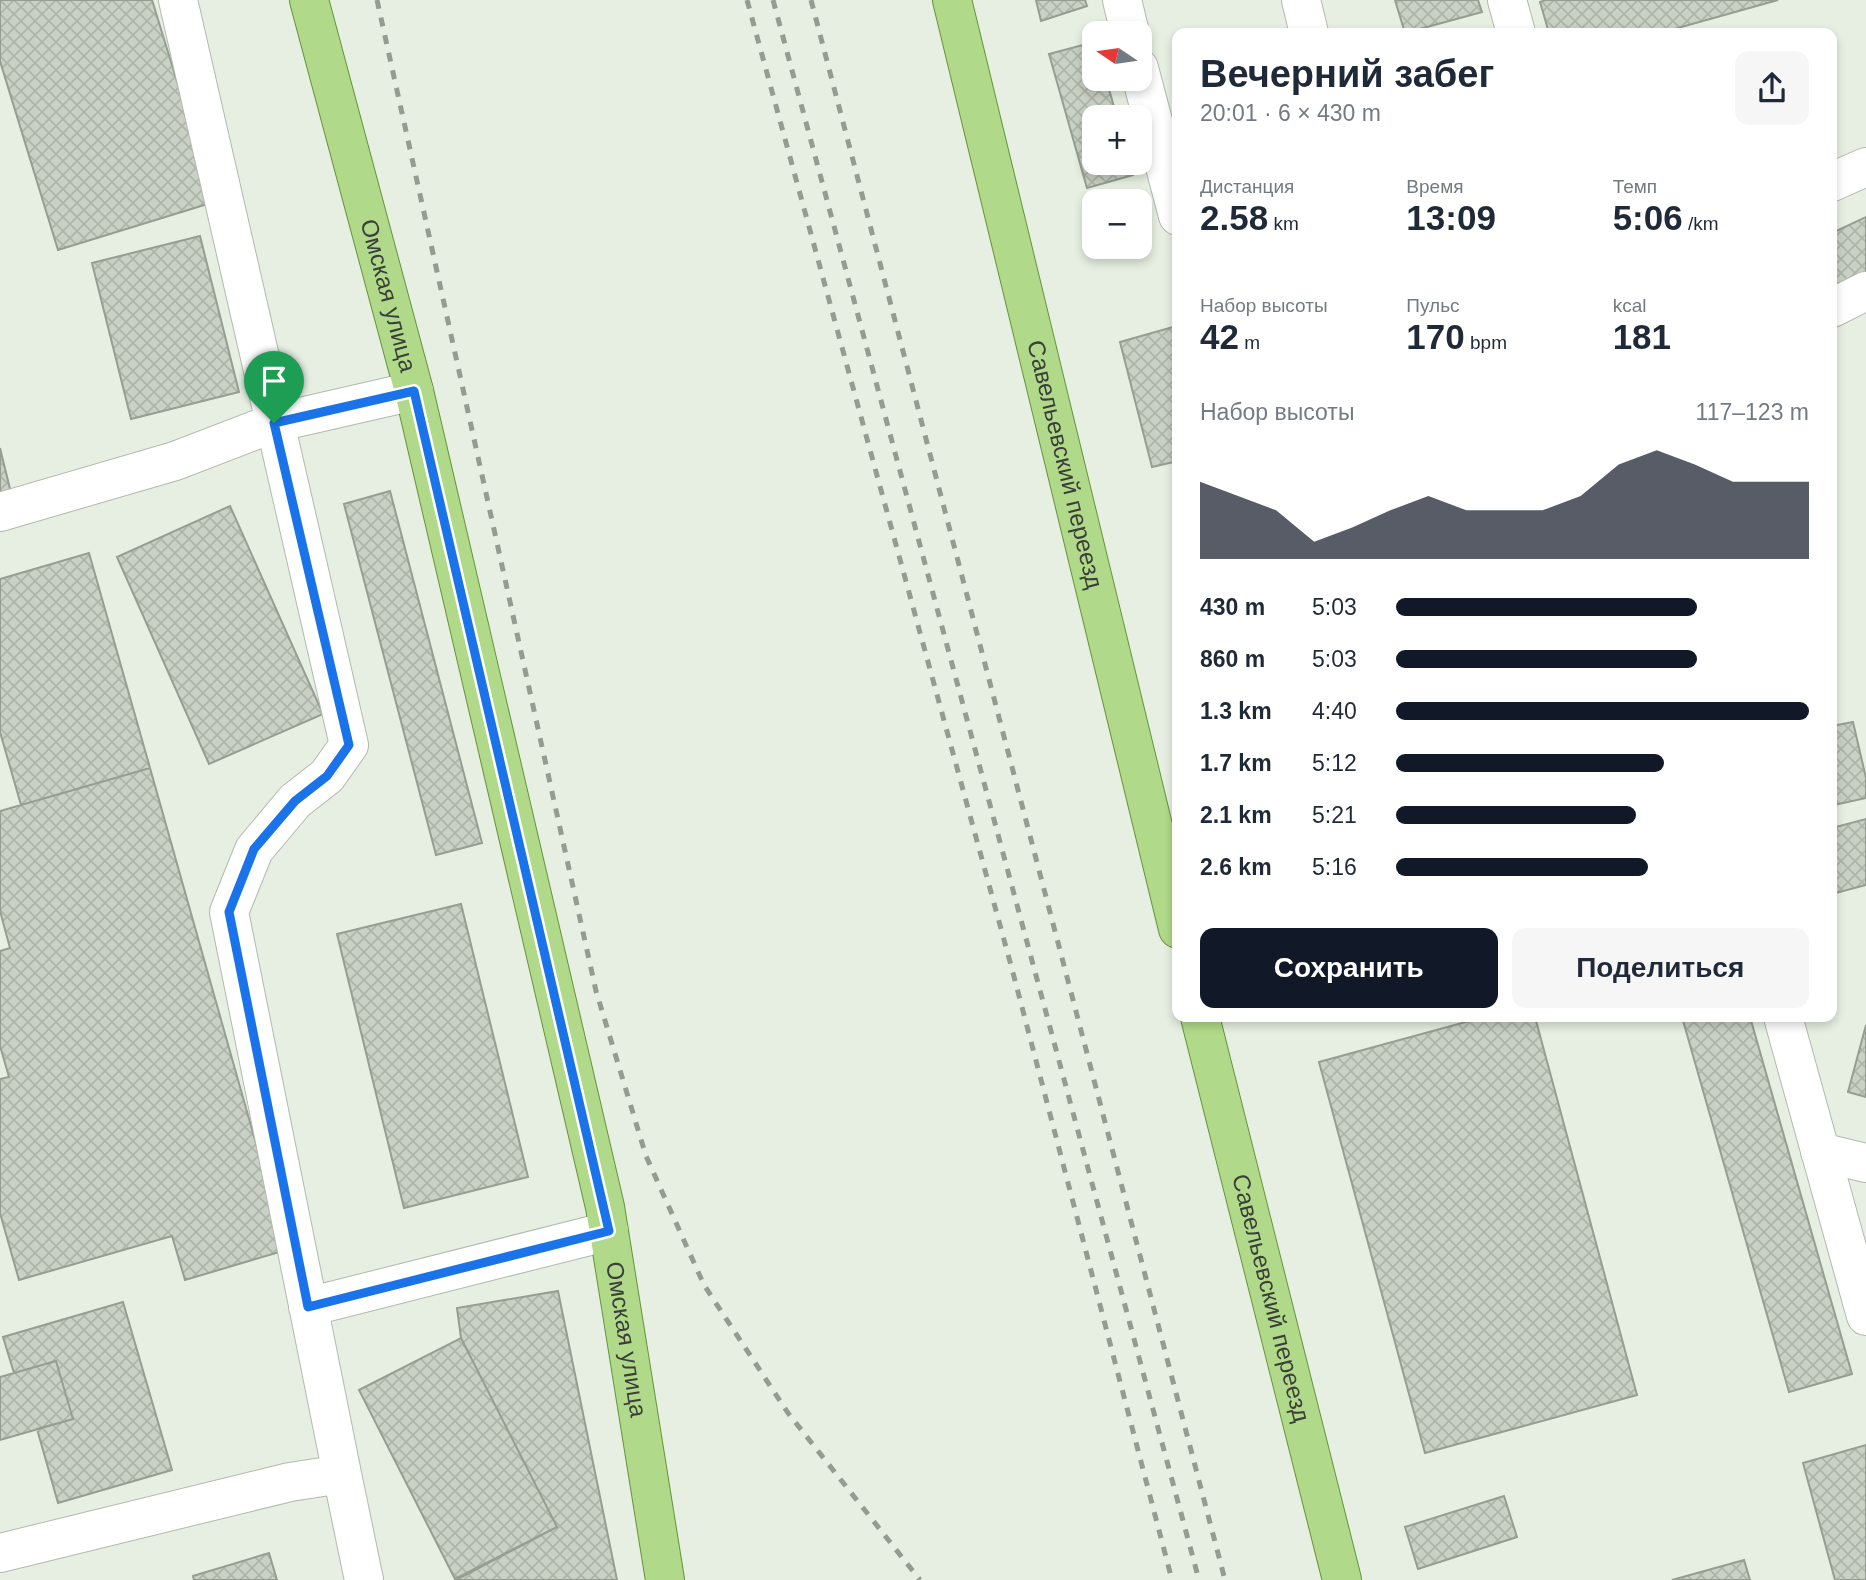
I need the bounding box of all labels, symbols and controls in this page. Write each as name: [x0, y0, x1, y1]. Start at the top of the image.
north arrow: [1082, 21, 1152, 91]
map controls: [1082, 21, 1152, 259]
button: share: [1735, 51, 1809, 125]
text: Вечерний забег: [1200, 53, 1494, 95]
text: 20:01 · 6 × 430 m: [1200, 100, 1381, 126]
button: +: [1082, 105, 1152, 175]
text: Дистанция: [1200, 176, 1294, 197]
text: Время: [1406, 176, 1464, 197]
text: Темп: [1613, 176, 1657, 197]
button: −: [1082, 189, 1152, 259]
text: 2.58: [1200, 198, 1268, 237]
text: 13:09: [1406, 198, 1496, 237]
text: 5:06: [1613, 198, 1683, 237]
text: km: [1268, 213, 1299, 234]
text: /km: [1683, 213, 1719, 234]
street label: Омская улица: [355, 216, 422, 375]
text: Набор высоты: [1200, 295, 1328, 316]
text: Пульс: [1406, 295, 1460, 316]
text: kcal: [1613, 295, 1646, 316]
text: 42: [1200, 317, 1239, 356]
text: 170: [1406, 317, 1465, 356]
text: 181: [1613, 317, 1671, 356]
text: m: [1239, 332, 1260, 353]
text: bpm: [1465, 332, 1507, 353]
street label: Савельевский переезд: [1022, 337, 1109, 591]
pin: [244, 351, 304, 423]
icon: arrive: [255, 362, 293, 400]
text: Набор высоты: [1200, 399, 1354, 425]
text: 117–123 m: [1696, 399, 1809, 425]
text: 430 m: [1200, 594, 1265, 620]
text: 5:03: [1312, 594, 1357, 620]
text: 860 m: [1200, 646, 1265, 672]
text: 5:03: [1312, 646, 1357, 672]
text: 1.3 km: [1200, 698, 1272, 724]
text: 4:40: [1312, 698, 1357, 724]
text: 1.7 km: [1200, 750, 1272, 776]
text: 5:12: [1312, 750, 1357, 776]
text: 2.1 km: [1200, 802, 1272, 828]
text: 5:21: [1312, 802, 1357, 828]
text: 2.6 km: [1200, 854, 1272, 880]
text: 5:16: [1312, 854, 1357, 880]
button: Сохранить: [1200, 928, 1498, 1008]
button: Поделиться: [1512, 928, 1809, 1008]
street label: Савельевский переезд: [1227, 1171, 1316, 1425]
street label: Омская улица: [601, 1260, 653, 1420]

